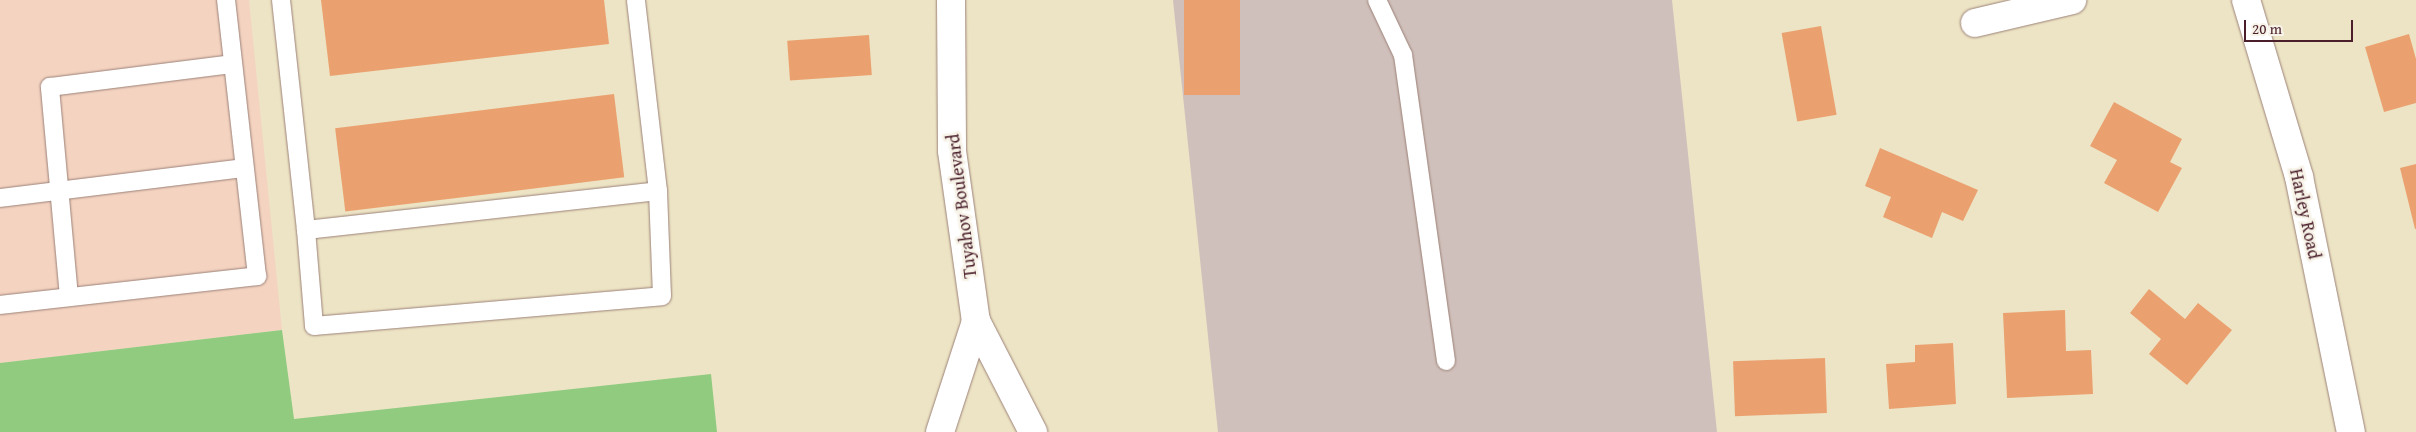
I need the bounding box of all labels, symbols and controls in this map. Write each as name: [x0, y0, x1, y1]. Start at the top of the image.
scale bar: [2246, 10, 2355, 42]
text: 20 m: [2252, 18, 2282, 39]
street label: Tuyahov Boulevard: [942, 132, 982, 280]
street label: Harley Road: [2285, 167, 2325, 261]

